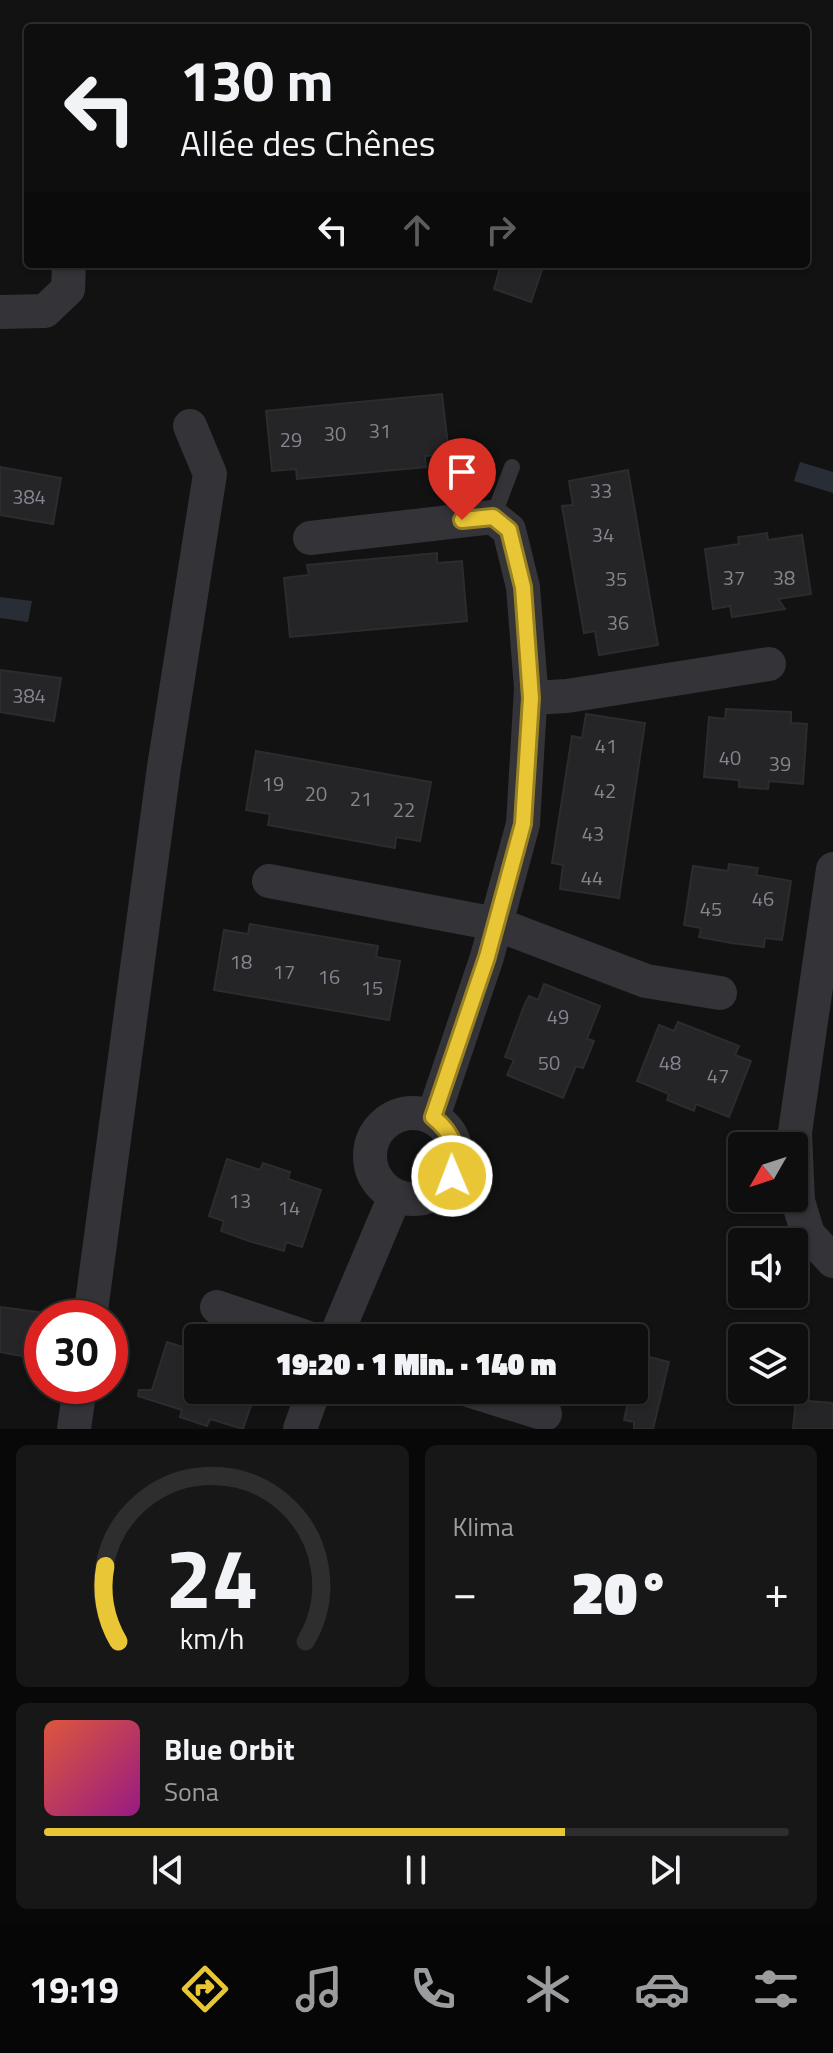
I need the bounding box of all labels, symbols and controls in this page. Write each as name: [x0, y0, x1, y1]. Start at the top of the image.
text: 130 m: [180, 38, 333, 123]
icon: left: [48, 56, 152, 160]
text: Allée des Chênes: [180, 115, 436, 170]
icon: left: [311, 208, 355, 252]
icon: ahead: [395, 208, 439, 252]
icon: right: [479, 208, 523, 252]
house number: 31: [369, 415, 391, 446]
house number: 30: [324, 418, 346, 449]
house number: 29: [280, 424, 302, 455]
pin: [428, 438, 496, 520]
icon: arrive: [440, 450, 484, 494]
house number: 33: [590, 475, 612, 506]
house number: 384: [12, 481, 46, 512]
house number: 34: [592, 519, 614, 550]
house number: 37: [723, 562, 745, 593]
house number: 38: [773, 562, 795, 593]
house number: 35: [605, 563, 627, 594]
house number: 36: [607, 607, 629, 638]
house number: 384: [12, 680, 46, 711]
house number: 41: [595, 730, 617, 761]
house number: 40: [719, 742, 741, 773]
house number: 39: [769, 748, 791, 779]
house number: 19: [262, 768, 284, 799]
house number: 42: [594, 775, 616, 806]
house number: 20: [305, 778, 327, 809]
house number: 21: [350, 783, 372, 814]
house number: 22: [393, 794, 415, 825]
house number: 43: [582, 818, 604, 849]
house number: 44: [581, 862, 603, 893]
house number: 46: [752, 883, 774, 914]
house number: 45: [700, 893, 722, 924]
house number: 18: [230, 946, 252, 977]
house number: 17: [273, 956, 295, 987]
house number: 16: [318, 961, 340, 992]
house number: 15: [361, 972, 383, 1003]
house number: 49: [547, 1001, 569, 1032]
house number: 50: [538, 1047, 560, 1078]
house number: 48: [659, 1047, 681, 1078]
house number: 47: [707, 1060, 729, 1091]
north arrow: [728, 1132, 808, 1212]
map controls: [728, 1132, 808, 1404]
position arrow: [410, 1134, 494, 1218]
house number: 13: [229, 1185, 251, 1216]
house number: 14: [278, 1192, 300, 1223]
button: sound: [728, 1228, 808, 1308]
speed limit sign: 30: [24, 1300, 128, 1404]
button: layers: [728, 1324, 808, 1404]
text: 19:20 · 1 Min. · 140 m: [276, 1341, 556, 1387]
text: Klima: [453, 1507, 514, 1546]
text: 24: [166, 1514, 259, 1640]
text: 20°: [571, 1546, 670, 1637]
text: −: [453, 1558, 477, 1625]
text: +: [764, 1558, 789, 1625]
text: km/h: [180, 1617, 245, 1660]
text: Blue Orbit: [164, 1726, 295, 1772]
text: Sona: [164, 1772, 219, 1811]
icon: previous: [146, 1848, 190, 1892]
icon: pause: [394, 1848, 438, 1892]
icon: next: [643, 1848, 687, 1892]
icon: directions: [177, 1961, 233, 2017]
icon: music: [291, 1961, 347, 2017]
icon: phone: [405, 1961, 461, 2017]
icon: climate: [520, 1961, 576, 2017]
icon: car: [634, 1961, 690, 2017]
icon: filters: [748, 1961, 804, 2017]
text: 19:19: [29, 1962, 119, 2017]

